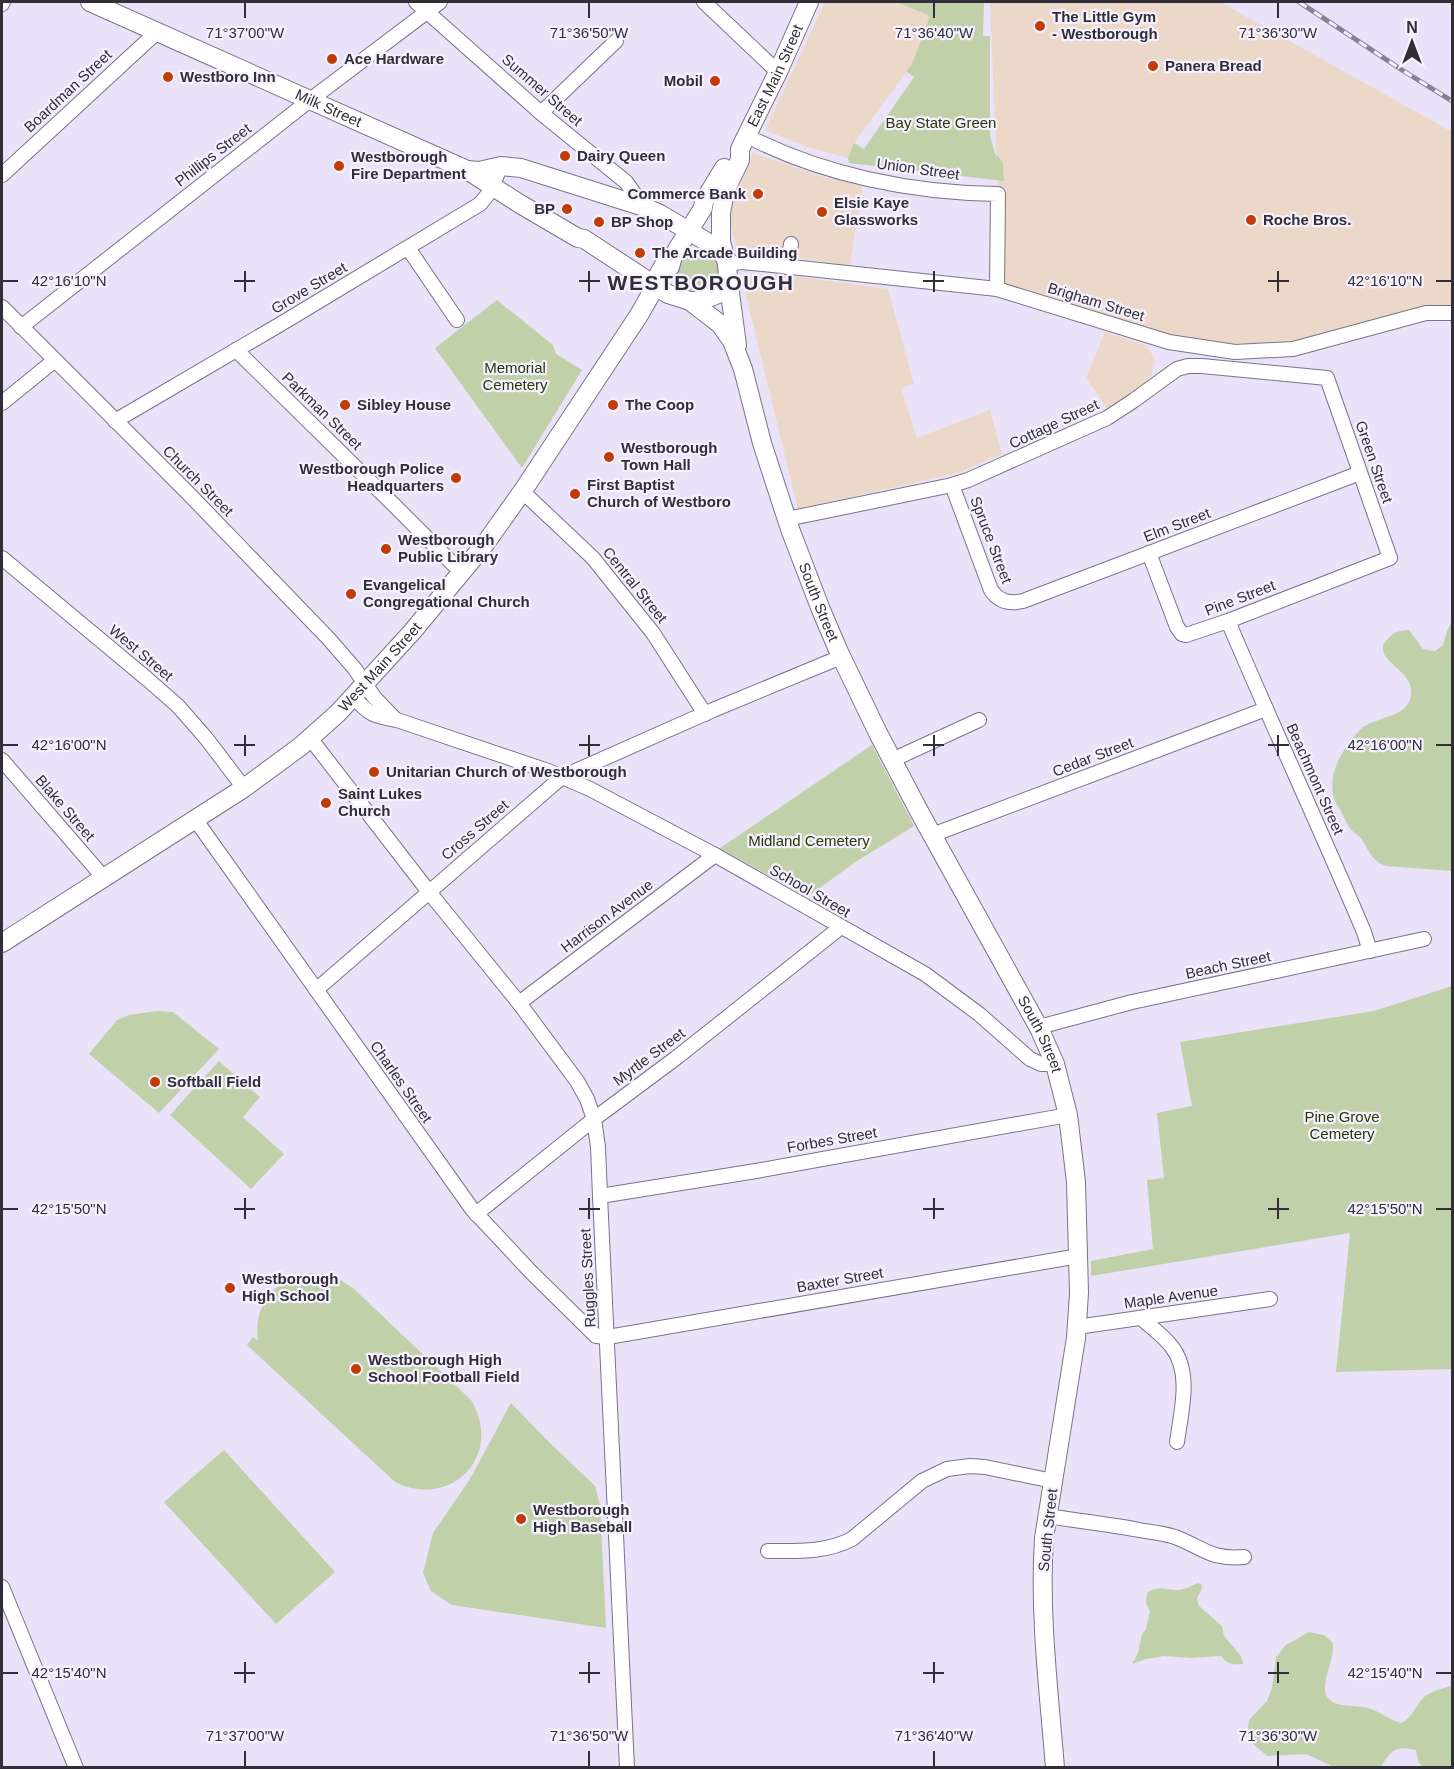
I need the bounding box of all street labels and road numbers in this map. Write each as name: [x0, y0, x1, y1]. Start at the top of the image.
street label: East Main Street: [743, 21, 806, 129]
street label: Boardman Street: [20, 45, 116, 136]
street label: Summer Street: [499, 50, 587, 130]
street label: Milk Street: [293, 86, 365, 130]
street label: Phillips Street: [171, 119, 255, 190]
street label: Union Street: [876, 154, 961, 183]
street label: Grove Street: [268, 258, 350, 317]
street label: Brigham Street: [1046, 279, 1147, 325]
street label: Parkman Street: [279, 368, 366, 454]
street label: Cottage Street: [1006, 395, 1102, 452]
street label: Green Street: [1352, 418, 1397, 506]
street label: Church Street: [160, 442, 238, 520]
street label: Spruce Street: [967, 494, 1016, 586]
street label: Elm Street: [1141, 504, 1213, 545]
street label: Central Street: [600, 543, 672, 627]
street label: South Street: [796, 560, 843, 645]
street label: Pine Street: [1202, 576, 1278, 619]
street label: West Main Street: [335, 618, 425, 715]
street label: West Street: [106, 621, 177, 685]
street label: Beachmont Street: [1283, 720, 1348, 838]
street label: Cedar Street: [1050, 733, 1136, 780]
street label: Blake Street: [32, 771, 99, 845]
street label: Cross Street: [438, 795, 512, 863]
street label: School Street: [767, 861, 854, 921]
street label: Harrison Avenue: [557, 876, 656, 956]
street label: Beach Street: [1184, 947, 1273, 982]
street label: South Street: [1015, 992, 1066, 1075]
street label: Myrtle Street: [610, 1024, 688, 1089]
street label: Charles Street: [367, 1038, 436, 1127]
street label: Forbes Street: [786, 1123, 879, 1156]
street label: Ruggles Street: [576, 1227, 599, 1328]
street label: Baxter Street: [795, 1263, 885, 1295]
street label: Maple Avenue: [1123, 1281, 1219, 1312]
street label: South Street: [1035, 1487, 1060, 1572]

